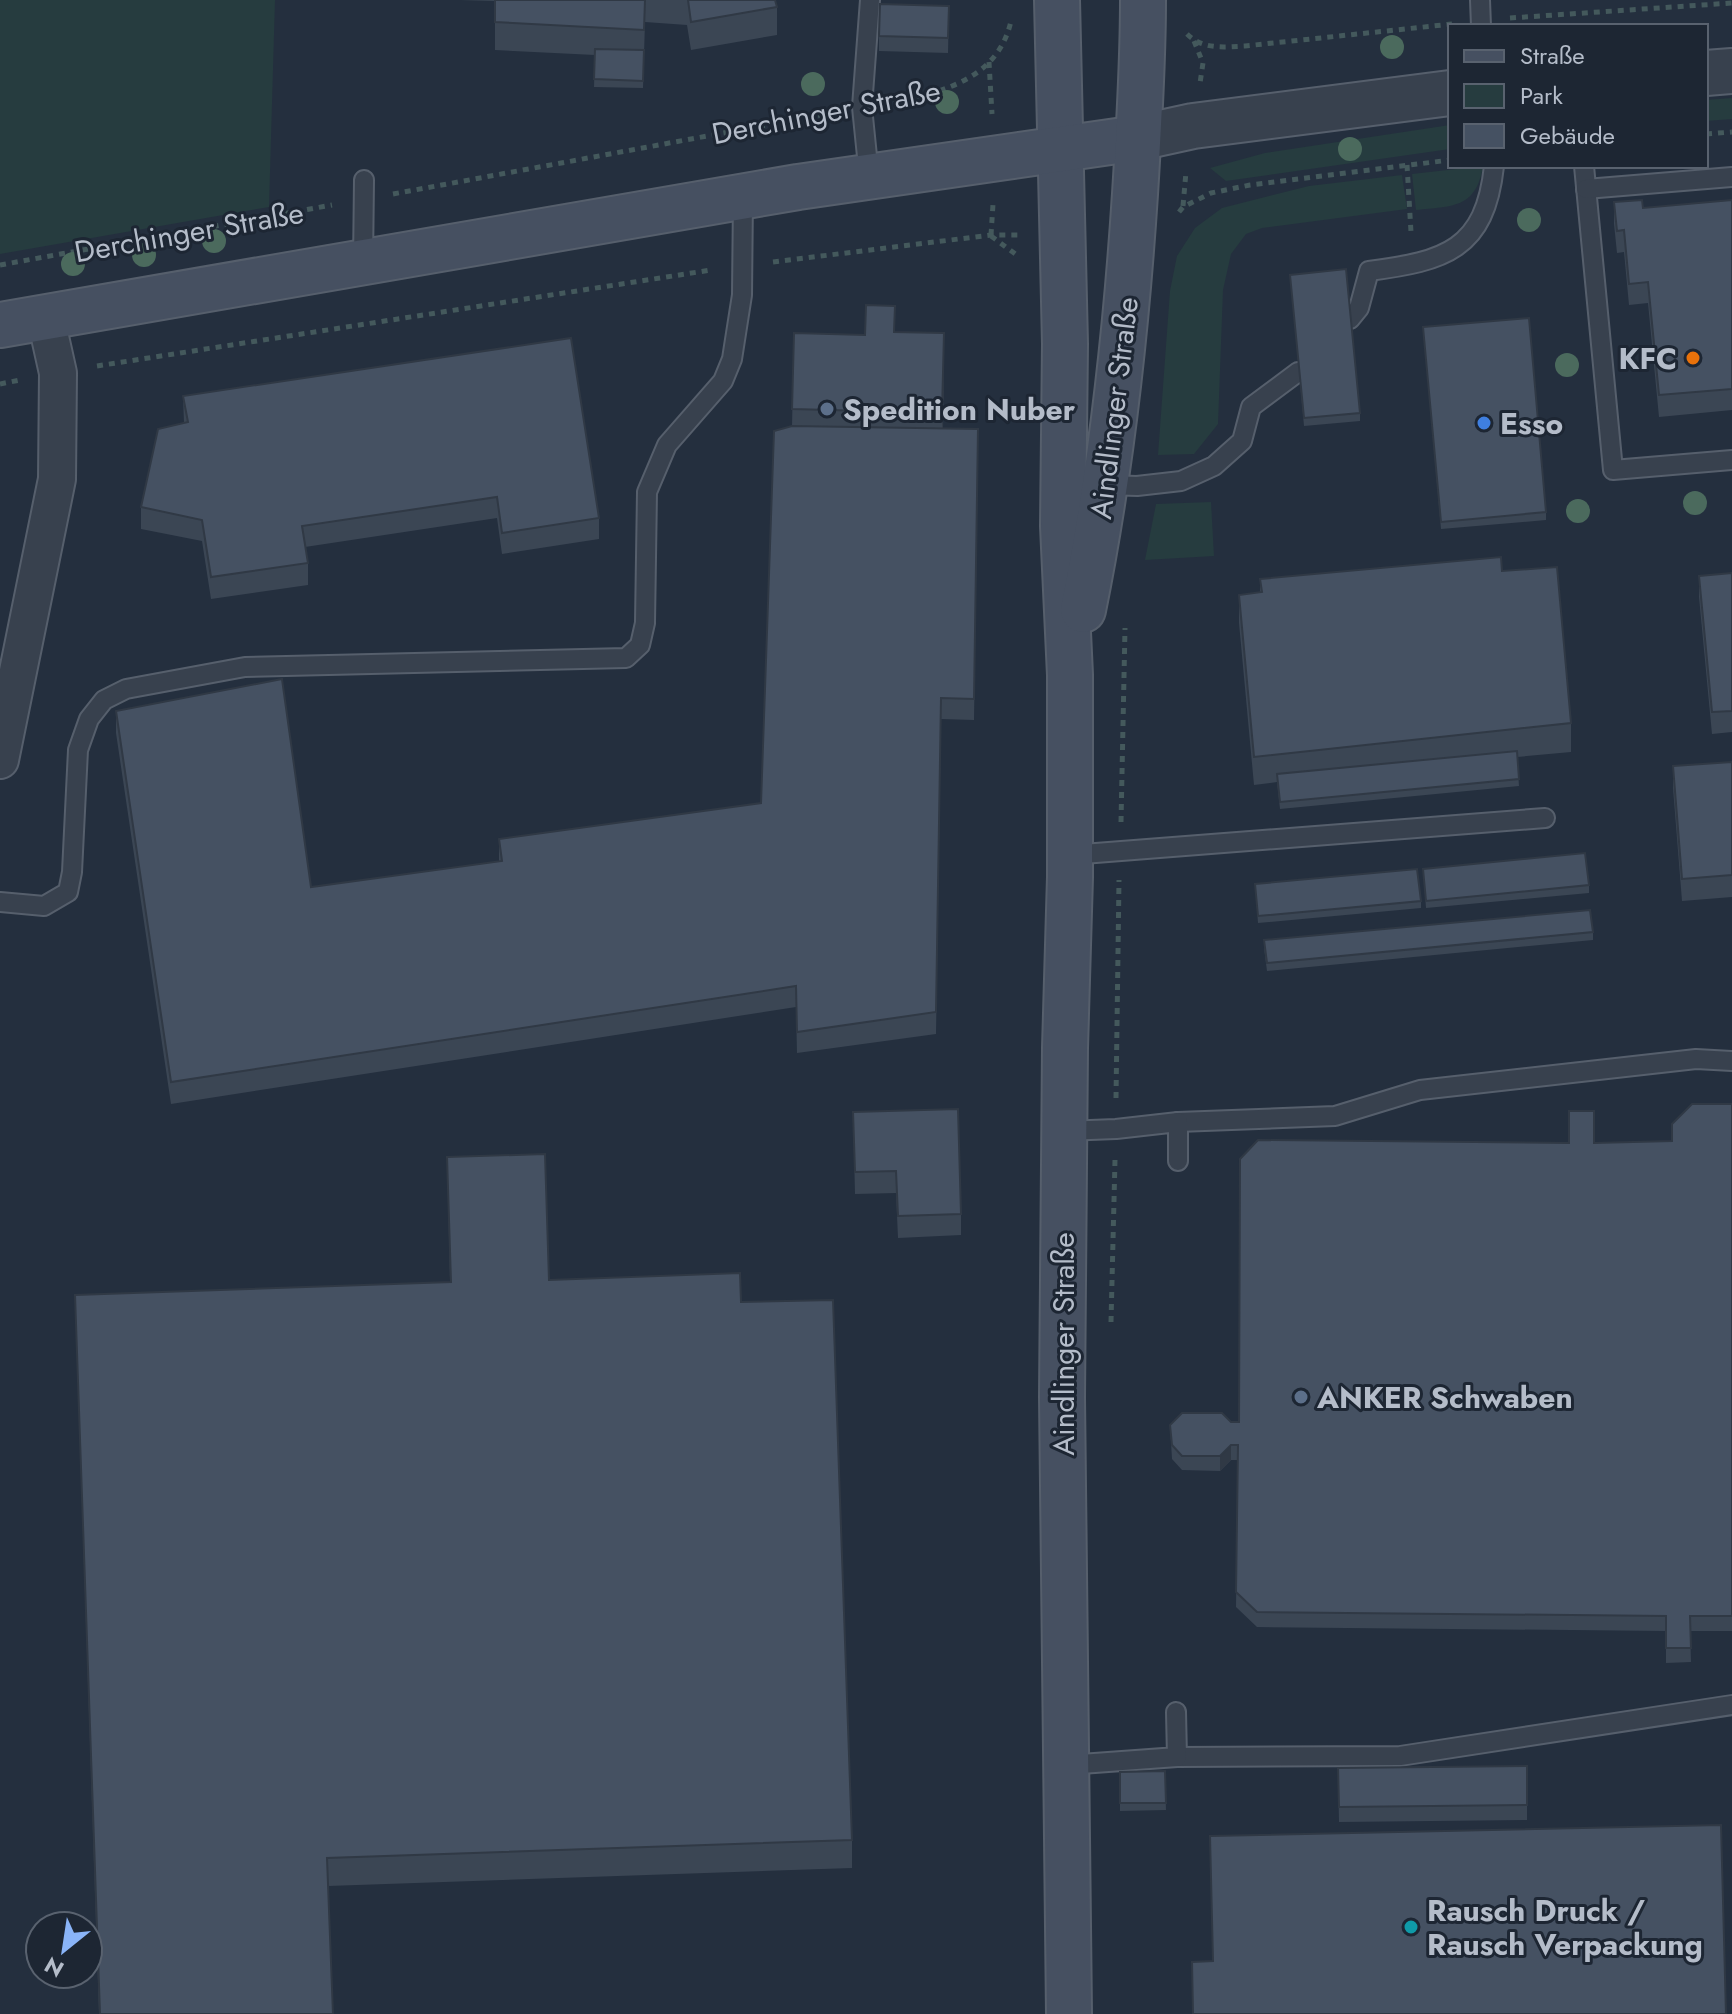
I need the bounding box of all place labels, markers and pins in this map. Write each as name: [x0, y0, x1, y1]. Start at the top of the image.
place label: KFC: [1618, 337, 1677, 380]
marker: KFC: [1684, 349, 1702, 367]
place label: Spedition Nuber: [843, 388, 1076, 431]
marker: Spedition Nuber: [818, 400, 836, 418]
place label: Esso: [1500, 402, 1563, 445]
marker: Esso: [1475, 414, 1493, 432]
place label: ANKER Schwaben: [1316, 1376, 1573, 1419]
marker: ANKER Schwaben: [1292, 1388, 1310, 1406]
place label: Rausch Druck / Rausch Verpackung: [1427, 1889, 1703, 1966]
marker: Rausch Druck / Rausch Verpackung: [1402, 1918, 1420, 1936]

